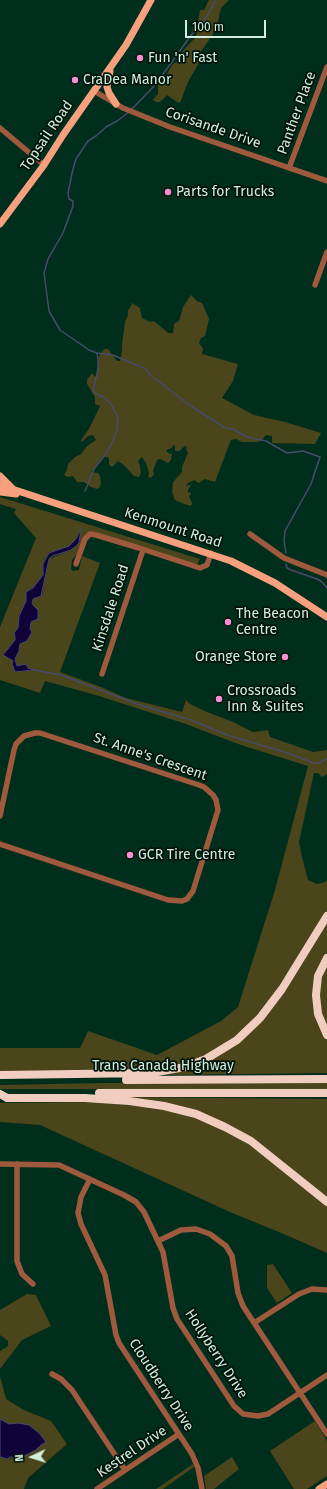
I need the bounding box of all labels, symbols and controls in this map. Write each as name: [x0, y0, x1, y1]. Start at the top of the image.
scale bar: [187, 12, 268, 38]
text: 100 m: [192, 20, 224, 34]
place label: Fun 'n' Fast: [148, 50, 217, 66]
marker: Fun 'n' Fast: [135, 53, 145, 63]
street label: Panther Place: [274, 69, 320, 157]
place label: CraDea Manor: [83, 72, 171, 88]
marker: CraDea Manor: [70, 75, 80, 85]
street label: Topsail Road: [17, 98, 77, 174]
street label: Corisande Drive: [163, 104, 263, 152]
place label: Parts for Trucks: [176, 184, 274, 200]
marker: Parts for Trucks: [163, 187, 173, 197]
street label: Kenmount Road: [122, 504, 224, 552]
street label: Kinsdale Road: [89, 562, 133, 654]
place label: The Beacon Centre: [236, 606, 309, 638]
marker: The Beacon Centre: [223, 617, 233, 627]
place label: Orange Store: [195, 649, 277, 665]
marker: Orange Store: [280, 652, 290, 662]
place label: Crossroads Inn & Suites: [227, 683, 304, 716]
marker: Crossroads Inn & Suites: [214, 694, 224, 704]
street label: St. Anne's Crescent: [91, 730, 209, 784]
place label: GCR Tire Centre: [138, 847, 235, 863]
marker: GCR Tire Centre: [125, 850, 135, 860]
street label: Trans Canada Highway: [92, 1058, 234, 1074]
street label: Hollyberry Drive: [181, 1306, 251, 1402]
street label: Cloudberry Drive: [125, 1336, 197, 1434]
street label: Kestrel Drive: [94, 1423, 170, 1481]
north arrow: [12, 1437, 52, 1477]
text: N: [13, 1454, 26, 1462]

